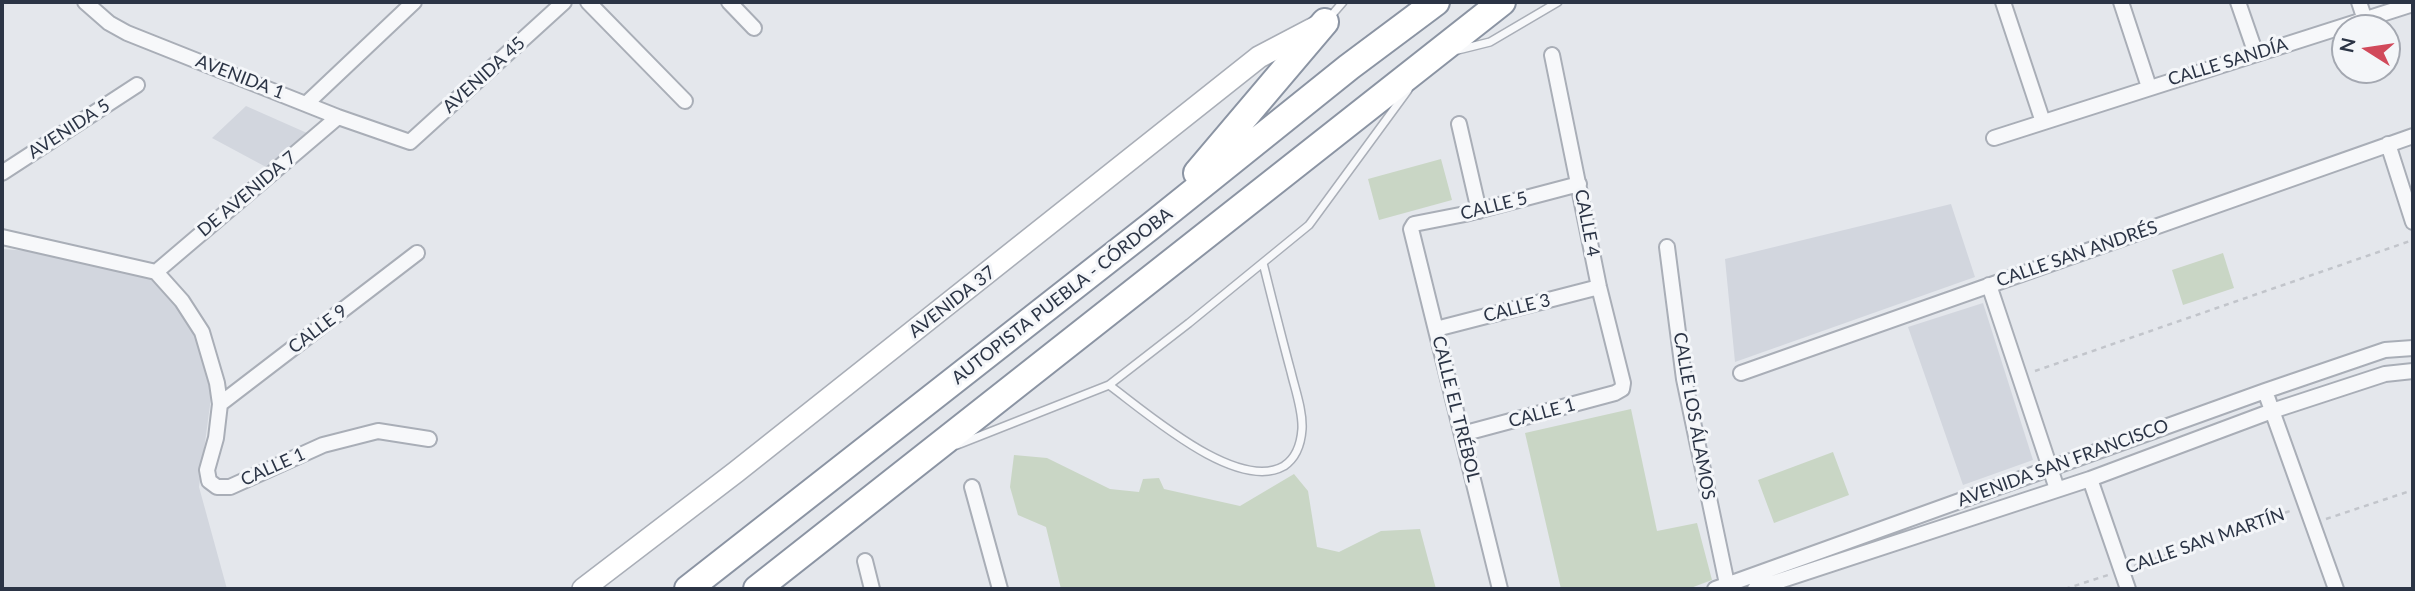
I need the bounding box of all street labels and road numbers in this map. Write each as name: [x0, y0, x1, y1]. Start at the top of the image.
street label: AVENIDA 45: [438, 32, 530, 118]
street label: CALLE SANDÍA: [2166, 34, 2290, 90]
street label: AVENIDA 1: [193, 50, 287, 104]
street label: AVENIDA 5: [24, 95, 114, 163]
street label: DE AVENIDA 7: [193, 147, 301, 241]
street label: CALLE 5: [1458, 187, 1530, 225]
street label: CALLE 4: [1570, 187, 1604, 259]
street label: AUTOPISTA PUEBLA - CÓRDOBA: [947, 203, 1177, 389]
street label: CALLE SAN ANDRÉS: [1994, 216, 2160, 292]
street label: AVENIDA 37: [905, 262, 999, 342]
street label: CALLE 3: [1481, 289, 1553, 327]
street label: CALLE 9: [284, 300, 352, 358]
street label: CALLE LOS ÁLAMOS: [1669, 331, 1719, 501]
street label: CALLE EL TRÉBOL: [1427, 334, 1485, 484]
street label: CALLE 1: [1506, 394, 1578, 432]
street label: AVENIDA SAN FRANCISCO: [1954, 415, 2172, 511]
street label: CALLE 1: [237, 443, 309, 491]
street label: CALLE SAN MARTÍN: [2123, 504, 2287, 578]

